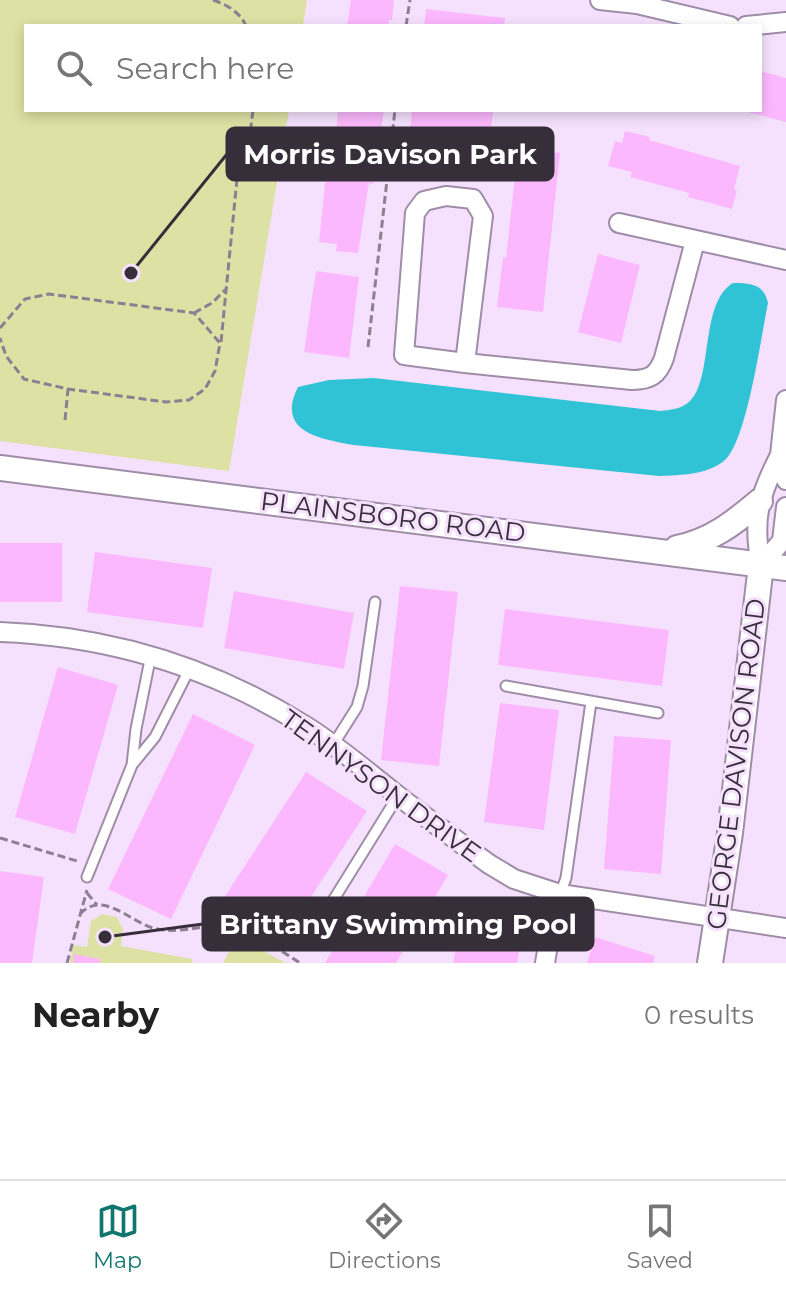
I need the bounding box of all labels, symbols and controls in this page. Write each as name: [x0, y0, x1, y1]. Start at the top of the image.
search box: [24, 24, 762, 112]
icon: search: [52, 46, 96, 90]
text: Search here: [116, 50, 294, 87]
callout: Morris Davison Park: [227, 128, 553, 180]
text: Morris Davison Park: [243, 137, 537, 171]
street label: PLAINSBORO ROAD: [259, 485, 527, 549]
street label: GEORGE DAVISON ROAD: [700, 597, 772, 931]
street label: TENNYSON DRIVE: [275, 703, 487, 869]
callout: Brittany Swimming Pool: [203, 898, 593, 950]
text: Brittany Swimming Pool: [219, 907, 577, 941]
text: Nearby: [32, 994, 159, 1036]
text: 0 results: [644, 999, 754, 1031]
tab: Map: [93, 1199, 142, 1274]
tab: Directions: [328, 1199, 441, 1274]
tab: Saved: [627, 1199, 693, 1274]

